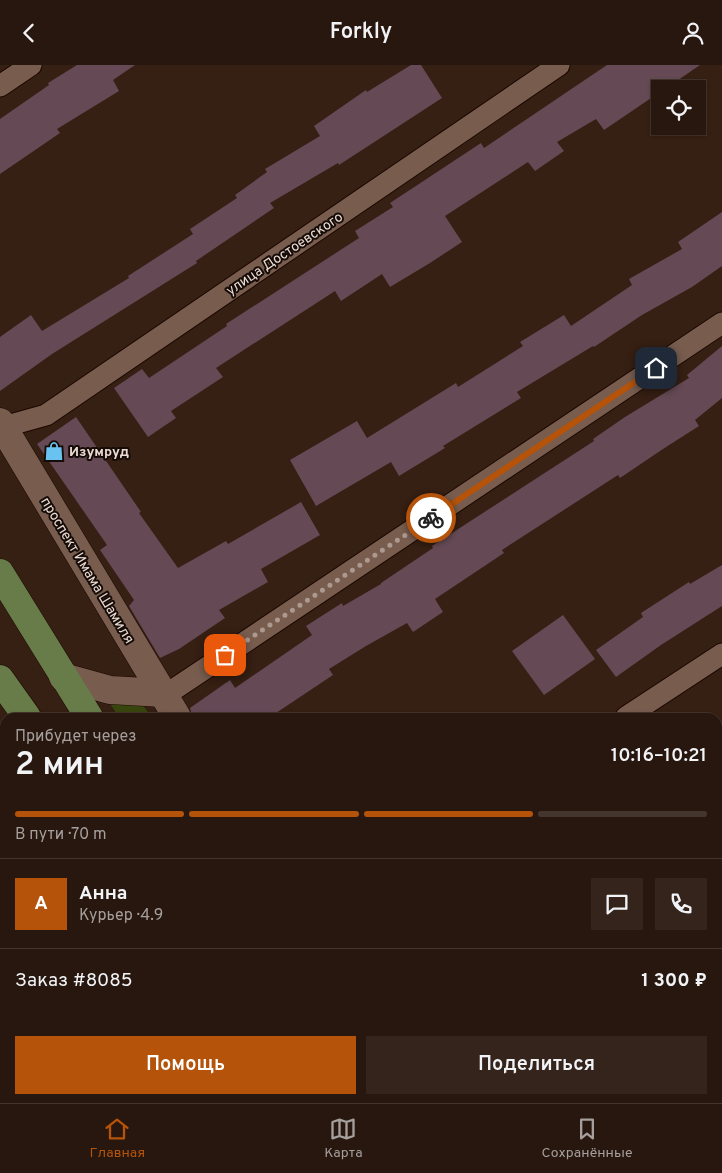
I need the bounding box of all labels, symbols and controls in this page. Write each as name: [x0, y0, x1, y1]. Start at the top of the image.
icon: back: [15, 19, 43, 47]
text: Forkly: [330, 19, 392, 46]
icon: person: [679, 19, 707, 47]
map controls: [651, 80, 706, 135]
button: locate: [651, 80, 706, 135]
street label: улица Достоевского: [223, 209, 347, 300]
pin: [635, 347, 677, 389]
icon: home: [642, 354, 670, 382]
shop icon: Изумруд: [43, 440, 65, 462]
place label: Изумруд: [69, 444, 129, 461]
courier: [406, 493, 456, 543]
street label: проспект Имама Шамиля: [36, 495, 137, 647]
icon: bike: [417, 504, 445, 532]
pin: [204, 634, 246, 676]
icon: bag: [211, 641, 239, 669]
text: Прибудет через: [15, 727, 137, 747]
text: 10:16–10:21: [611, 744, 707, 768]
text: 2 мин: [15, 746, 104, 786]
text: В пути · 70 m: [15, 825, 107, 845]
button: chat: [591, 878, 643, 930]
button: phone: [655, 878, 707, 930]
text: Анна: [79, 882, 127, 906]
text: А: [34, 892, 48, 916]
text: Курьер · 4.9: [79, 906, 163, 926]
text: Заказ #8085: [15, 969, 133, 993]
text: 1 300 ₽: [641, 969, 707, 993]
button: Помощь: [15, 1036, 356, 1094]
button: Поделиться: [366, 1036, 707, 1094]
tab: Главная: [90, 1115, 145, 1162]
tab: Карта: [324, 1115, 363, 1162]
tab: Сохранённые: [542, 1115, 632, 1162]

